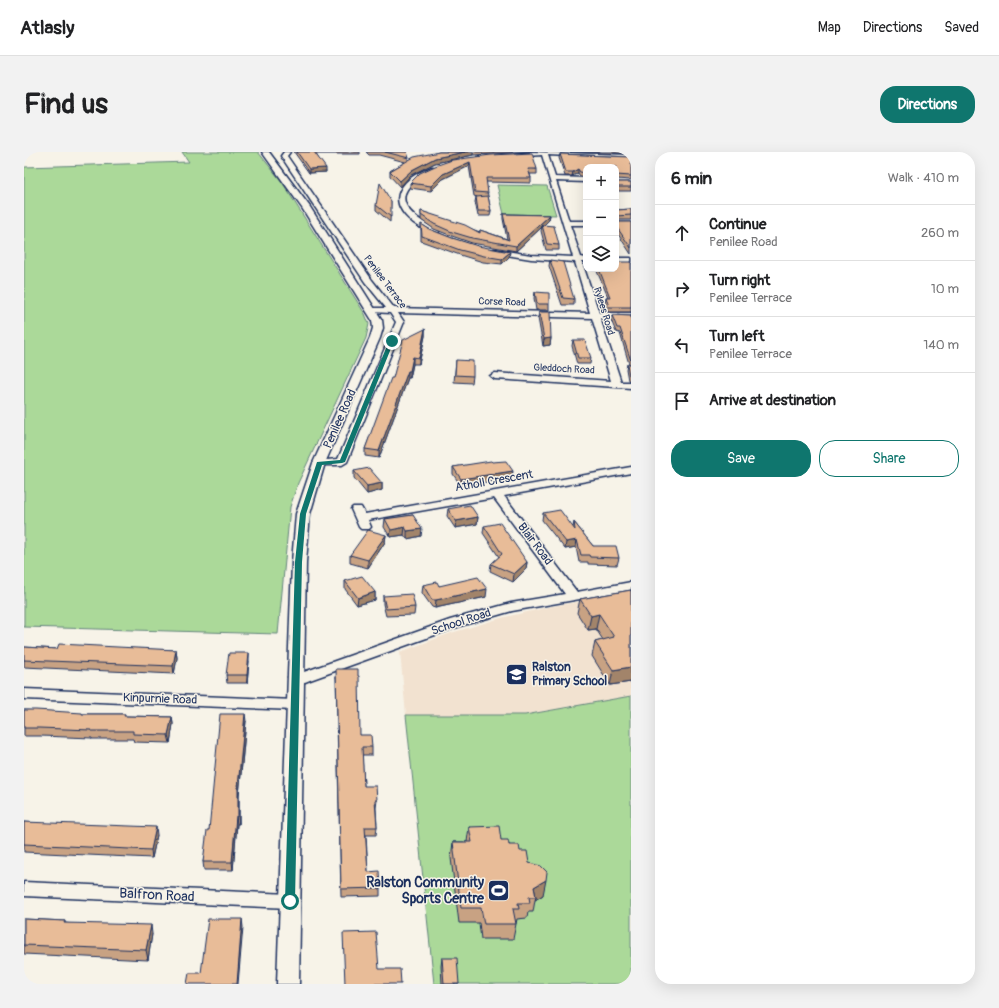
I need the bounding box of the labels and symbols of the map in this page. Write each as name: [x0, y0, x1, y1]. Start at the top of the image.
street label: Penilee Terrace: [361, 253, 409, 311]
street label: Rylees Road: [591, 286, 617, 337]
street label: Corse Road: [478, 295, 526, 309]
route end: [383, 332, 401, 350]
street label: Gleddoch Road: [533, 361, 595, 377]
street label: Penilee Road: [320, 387, 360, 451]
street label: Atholl Crescent: [454, 467, 534, 495]
street label: Blair Road: [514, 520, 556, 568]
street label: School Road: [429, 605, 493, 639]
place label: Ralston Primary School: [532, 660, 607, 689]
school or university icon: Ralston Primary School: [504, 661, 530, 687]
street label: Kinpurnie Road: [123, 690, 198, 708]
place label: Ralston Community Sports Centre: [366, 874, 485, 907]
sports icon: Ralston Community Sports Centre: [486, 877, 512, 903]
street label: Balfron Road: [119, 885, 195, 905]
route start: [281, 892, 299, 910]

